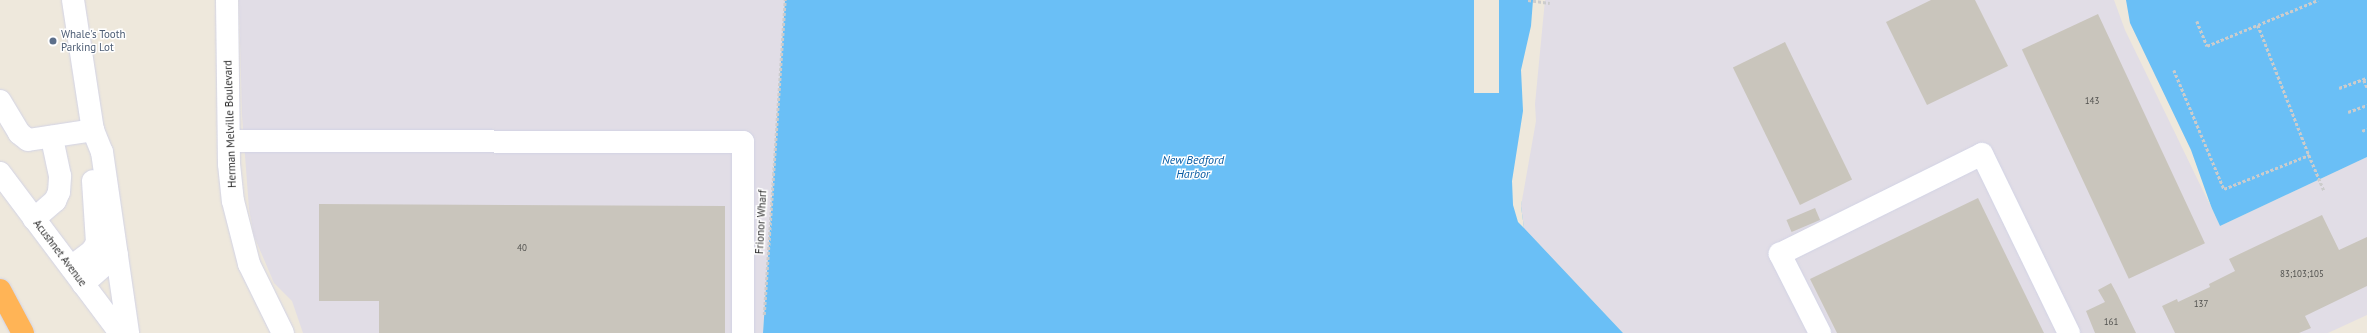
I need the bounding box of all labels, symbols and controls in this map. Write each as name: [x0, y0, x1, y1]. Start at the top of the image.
place label: Whale's Tooth Parking Lot: [61, 28, 126, 54]
marker: Whale's Tooth Parking Lot: [48, 36, 58, 46]
street label: Herman Melville Boulevard: [221, 60, 239, 188]
house number: 143: [2085, 96, 2099, 106]
water label: New Bedford Harbor: [1162, 153, 1224, 181]
street label: Frionor Wharf: [753, 189, 769, 255]
street label: Acushnet Avenue: [31, 217, 89, 289]
house number: 40: [517, 243, 527, 253]
house number: 83;103;105: [2280, 269, 2324, 279]
house number: 137: [2194, 299, 2208, 309]
house number: 161: [2104, 317, 2118, 327]

